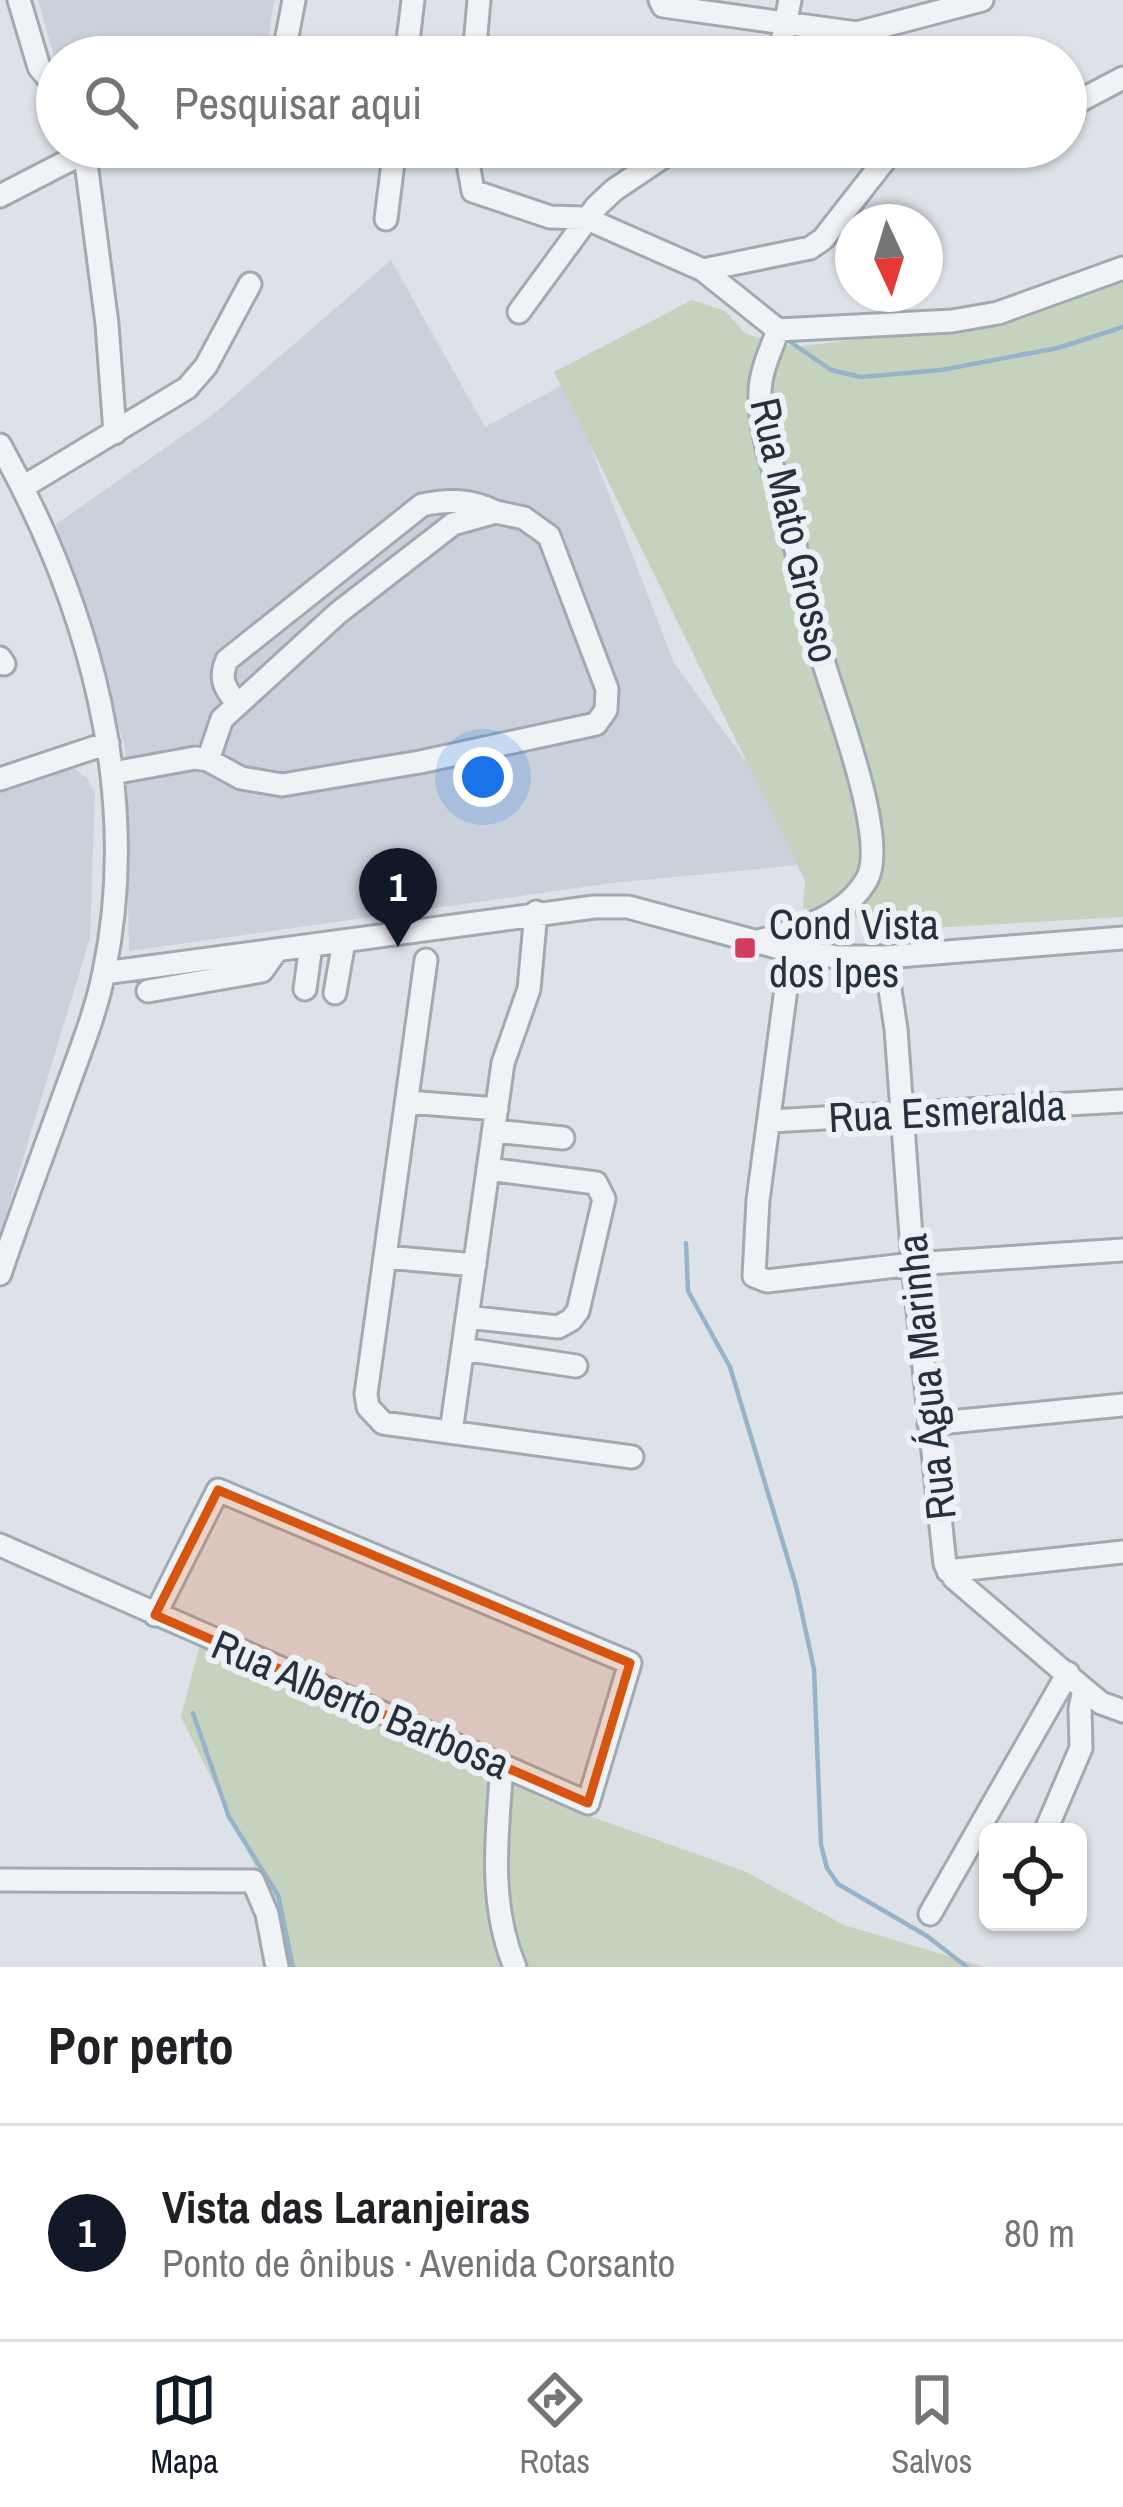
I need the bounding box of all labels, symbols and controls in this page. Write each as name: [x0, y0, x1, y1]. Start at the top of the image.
search box: [36, 36, 1087, 168]
icon: search: [78, 69, 144, 135]
text: Pesquisar aqui: [174, 72, 422, 133]
north arrow: [835, 204, 943, 312]
street label: Rua Mato Grosso: [737, 392, 853, 668]
your location: [453, 747, 513, 807]
pin: 1: [359, 848, 437, 947]
place label: Cond Vista dos Ipes: [769, 896, 939, 1000]
marker: Cond Vista dos Ipes: [732, 935, 758, 961]
street label: Rua Esmeralda: [827, 1077, 1067, 1145]
street label: Rua Água Marinha: [883, 1231, 969, 1523]
street label: Rua Alberto Barbosa: [204, 1616, 518, 1792]
map controls: [979, 1823, 1087, 1931]
button: locate: [979, 1823, 1087, 1931]
text: Por perto: [48, 2011, 234, 2080]
text: Vista das Laranjeiras: [162, 2176, 531, 2237]
text: 1: [78, 2207, 96, 2259]
text: 80 m: [1004, 2207, 1075, 2259]
text: Ponto de ônibus · Avenida Corsanto: [162, 2237, 675, 2289]
tab: Mapa: [151, 2367, 218, 2483]
tab: Rotas: [519, 2367, 590, 2483]
tab: Salvos: [891, 2367, 972, 2483]

